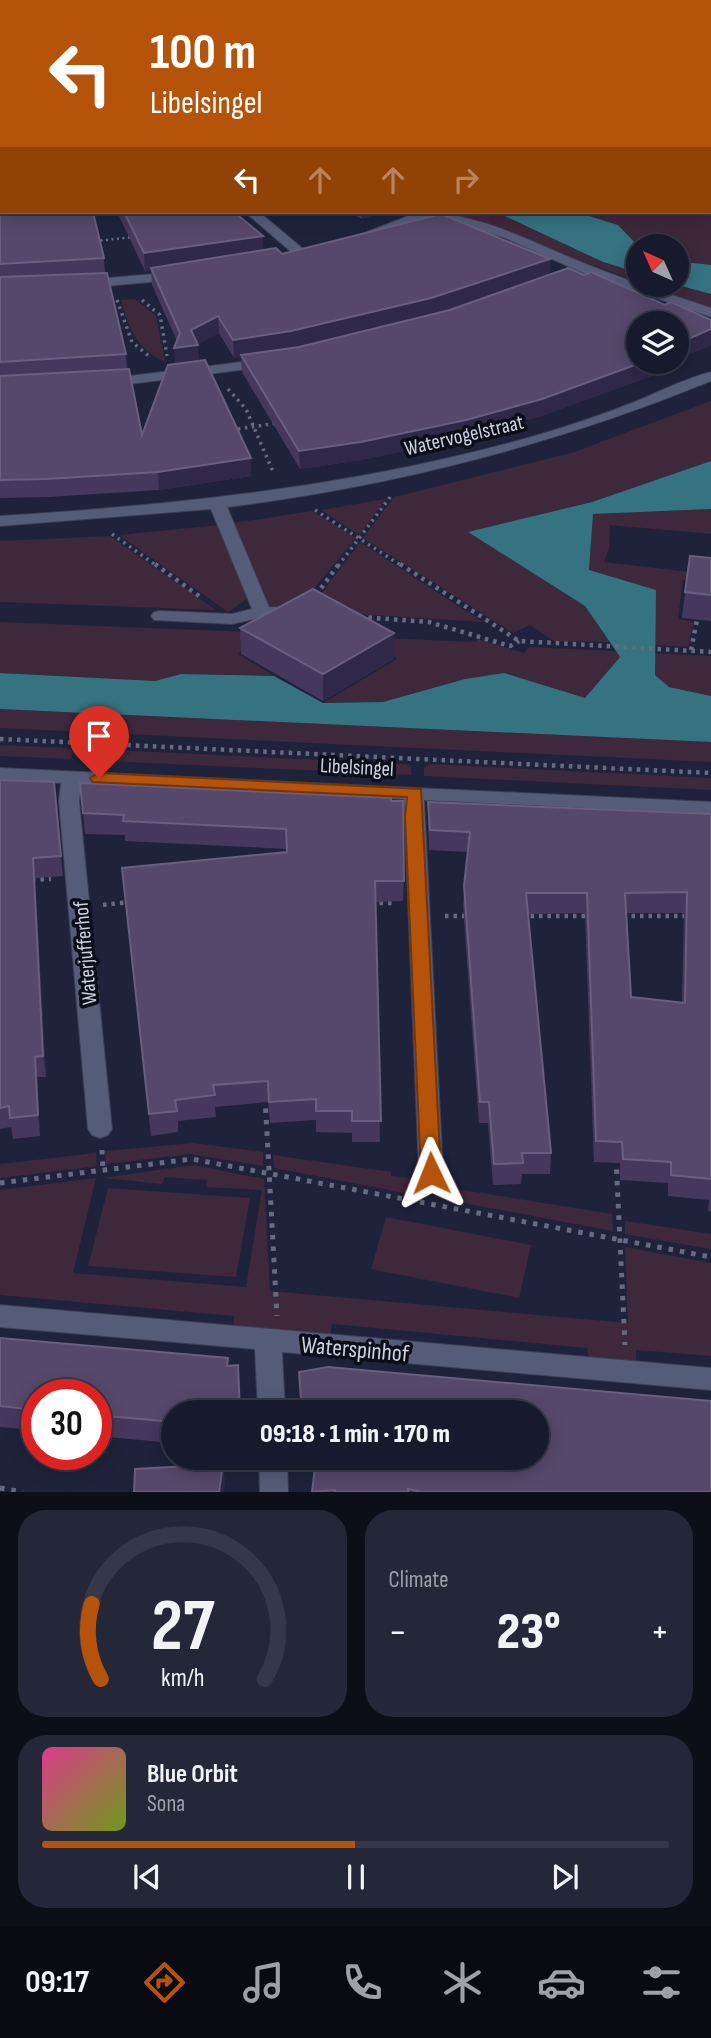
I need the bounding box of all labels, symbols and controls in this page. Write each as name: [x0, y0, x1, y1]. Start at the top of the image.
text: 100 m: [150, 24, 256, 83]
icon: left: [35, 28, 126, 119]
text: Libelsingel: [150, 84, 262, 123]
icon: left: [228, 161, 266, 199]
icon: ahead: [301, 161, 339, 199]
icon: ahead: [374, 161, 412, 199]
icon: right: [447, 161, 485, 199]
north arrow: [626, 234, 690, 298]
map controls: [626, 234, 689, 374]
button: layers: [626, 311, 689, 374]
street label: Watervogelstraat: [402, 410, 526, 461]
pin: [69, 706, 129, 778]
icon: arrive: [80, 717, 118, 755]
street label: Libelsingel: [319, 753, 394, 782]
street label: Waterjufferhof: [68, 899, 102, 1006]
position arrow: [394, 1136, 468, 1210]
street label: Waterspinhof: [300, 1330, 411, 1369]
speed limit sign: 30: [21, 1379, 112, 1470]
text: 09:18 · 1 min · 170 m: [260, 1419, 450, 1450]
text: Climate: [389, 1566, 448, 1594]
text: 27: [150, 1584, 214, 1672]
text: 23°: [497, 1601, 561, 1664]
text: −: [389, 1610, 407, 1655]
text: +: [650, 1610, 669, 1655]
text: km/h: [161, 1663, 204, 1694]
text: Blue Orbit: [147, 1759, 238, 1790]
text: Sona: [147, 1790, 185, 1818]
icon: previous: [128, 1858, 166, 1896]
icon: pause: [337, 1858, 375, 1896]
icon: next: [546, 1858, 584, 1896]
icon: directions: [140, 1958, 189, 2007]
icon: music: [239, 1958, 288, 2007]
icon: phone: [338, 1958, 387, 2007]
icon: climate: [438, 1958, 487, 2007]
icon: car: [537, 1958, 586, 2007]
icon: filters: [637, 1958, 686, 2007]
text: 09:17: [25, 1963, 89, 2002]

